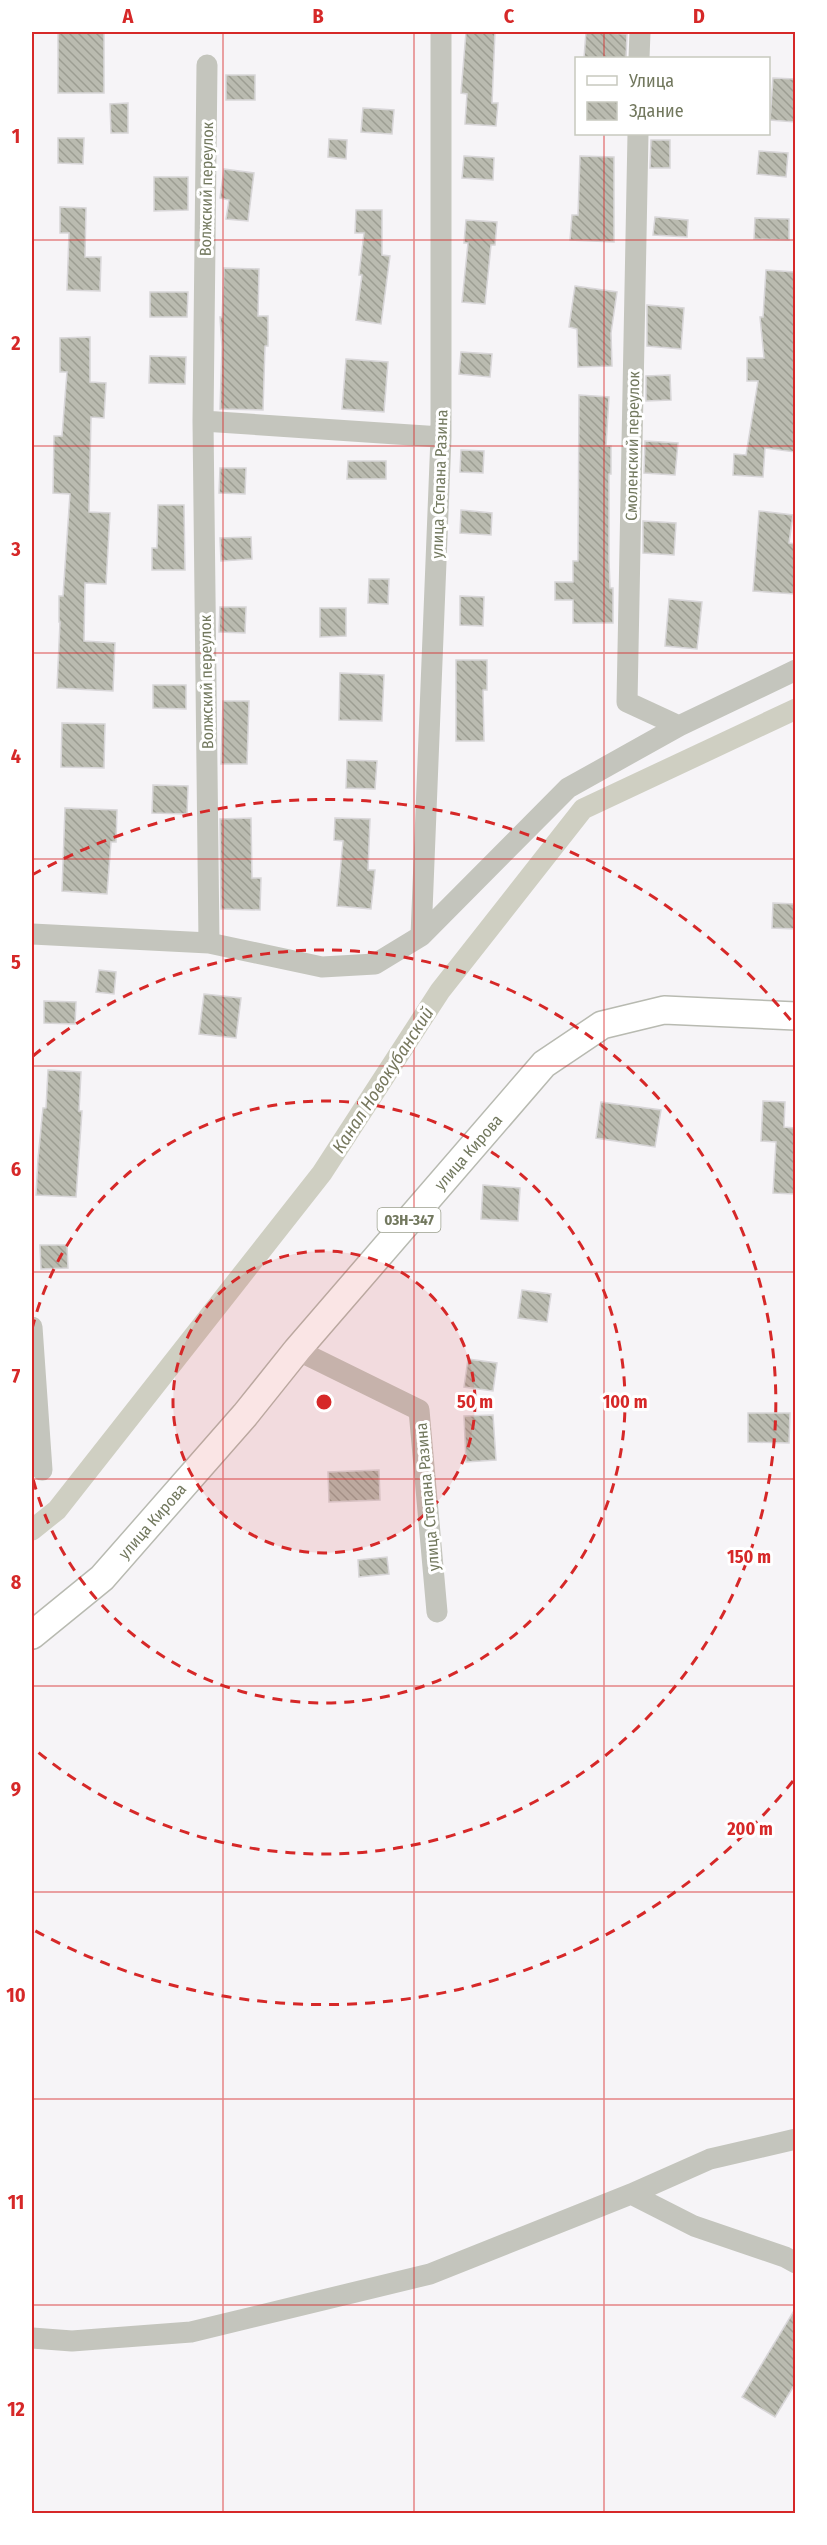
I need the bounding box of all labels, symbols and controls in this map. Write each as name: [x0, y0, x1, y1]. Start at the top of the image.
text: A: [122, 4, 135, 28]
text: B: [312, 4, 324, 28]
text: C: [504, 4, 515, 28]
text: D: [693, 4, 705, 28]
legend: [575, 57, 770, 135]
text: Улица: [628, 70, 674, 92]
text: Здание: [629, 100, 684, 122]
street label: Волжский переулок: [196, 121, 217, 256]
text: 1: [12, 124, 20, 148]
text: 2: [10, 331, 21, 355]
street label: Смоленский переулок: [622, 370, 643, 521]
street label: улица Степана Разина: [427, 409, 452, 559]
text: 3: [10, 537, 21, 561]
street label: Волжский переулок: [196, 614, 217, 749]
text: 4: [11, 744, 21, 768]
text: 5: [11, 950, 21, 974]
water label: Канал Новокубанский: [328, 1003, 438, 1157]
street label: улица Кирова: [430, 1111, 506, 1194]
text: 6: [11, 1157, 21, 1181]
road number: 03Н-347: [378, 1208, 440, 1232]
text: 7: [12, 1364, 21, 1388]
text: 50 m: [457, 1391, 493, 1413]
text: 100 m: [603, 1391, 647, 1413]
centre of rings: [314, 1392, 334, 1412]
street label: улица Степана Разина: [412, 1422, 443, 1572]
street label: улица Кирова: [114, 1480, 190, 1563]
text: 150 m: [727, 1546, 771, 1568]
text: 8: [11, 1570, 22, 1594]
text: 9: [11, 1777, 21, 1801]
text: 200 m: [726, 1818, 773, 1840]
text: 10: [6, 1983, 26, 2007]
text: 11: [8, 2190, 24, 2214]
text: 12: [7, 2397, 25, 2421]

